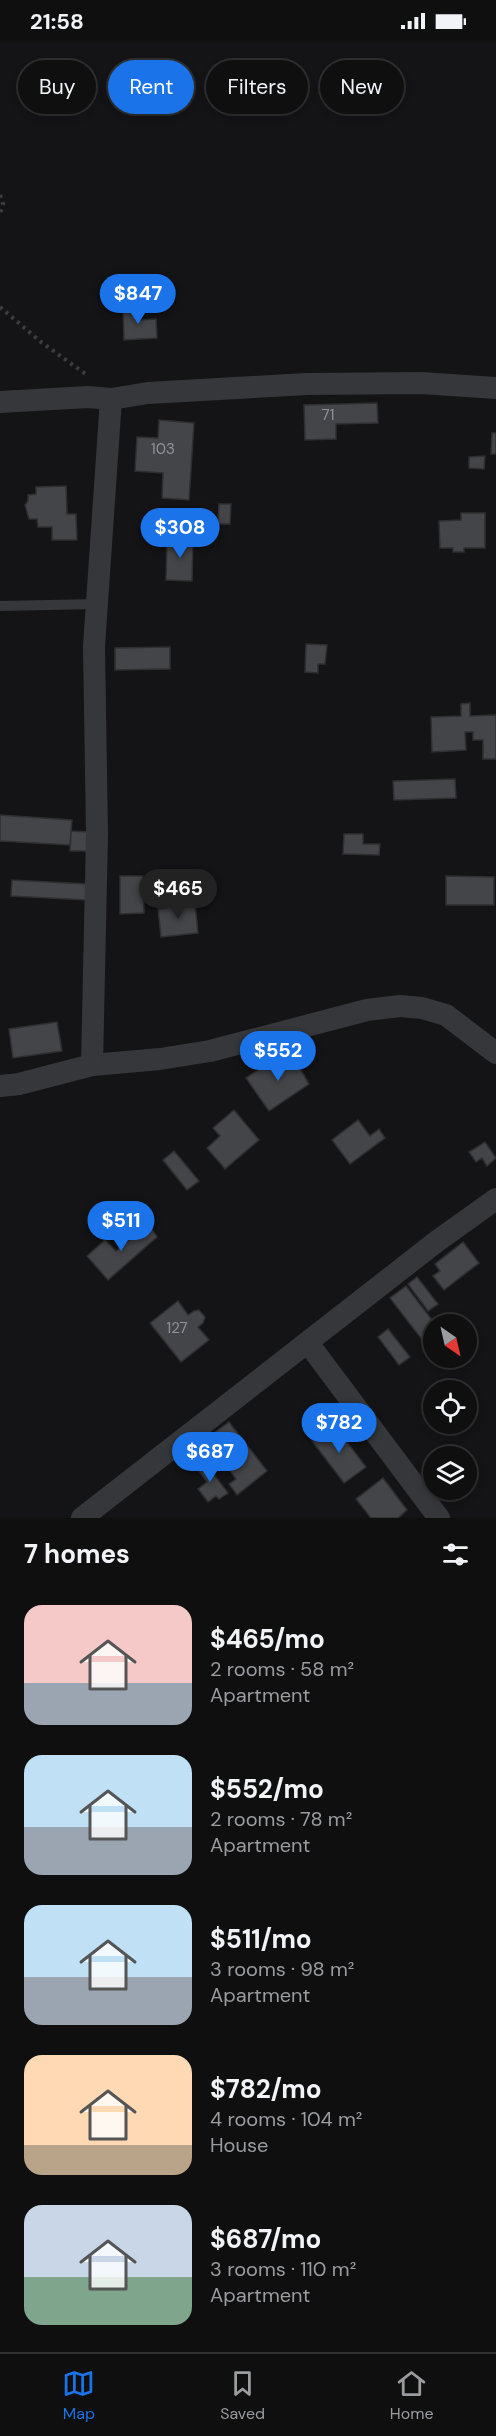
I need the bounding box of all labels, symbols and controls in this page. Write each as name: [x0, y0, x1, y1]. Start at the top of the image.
text: 21:58: [30, 7, 84, 36]
chip: Buy: [18, 60, 96, 114]
chip: Rent: [108, 60, 194, 114]
chip: Filters: [206, 60, 308, 114]
chip: New: [320, 60, 404, 114]
pin: $847: [102, 274, 174, 325]
text: $847: [114, 280, 162, 306]
house number: 71: [322, 405, 334, 425]
house number: 103: [151, 439, 175, 459]
pin: $308: [144, 508, 216, 559]
text: $308: [155, 514, 205, 540]
pin: $465: [142, 869, 214, 920]
text: $465: [153, 875, 203, 901]
pin: $552: [242, 1031, 314, 1082]
text: $552: [254, 1037, 302, 1063]
pin: $511: [85, 1201, 157, 1252]
text: $511: [101, 1207, 141, 1233]
north arrow: [423, 1314, 477, 1368]
map controls: [423, 1314, 477, 1500]
house number: 127: [166, 1318, 188, 1338]
button: locate: [423, 1380, 477, 1434]
pin: $782: [303, 1403, 375, 1454]
text: $782: [316, 1409, 362, 1435]
pin: $687: [174, 1432, 246, 1483]
text: $687: [186, 1438, 234, 1464]
button: layers: [423, 1446, 477, 1500]
text: 7 homes: [24, 1537, 130, 1571]
icon: filters: [439, 1538, 472, 1571]
text: $465/mo: [210, 1622, 325, 1656]
icon: home: [72, 1629, 144, 1701]
text: 2 rooms · 58 m²: [210, 1656, 354, 1682]
text: Apartment: [210, 1682, 310, 1708]
text: $552/mo: [210, 1772, 324, 1806]
icon: home: [72, 1779, 144, 1851]
text: 2 rooms · 78 m²: [210, 1806, 352, 1832]
text: Apartment: [210, 1832, 310, 1858]
text: $511/mo: [210, 1922, 312, 1956]
icon: home: [72, 1929, 144, 2001]
text: 3 rooms · 98 m²: [210, 1956, 354, 1982]
text: Apartment: [210, 1982, 310, 2008]
text: $782/mo: [210, 2072, 322, 2106]
icon: home: [72, 2079, 144, 2151]
text: 4 rooms · 104 m²: [210, 2106, 362, 2132]
text: House: [210, 2132, 268, 2158]
text: $687/mo: [210, 2222, 321, 2256]
icon: home: [72, 2229, 144, 2301]
text: 3 rooms · 110 m²: [210, 2256, 356, 2282]
text: Apartment: [210, 2282, 310, 2308]
tab: Map: [62, 2367, 95, 2424]
tab: Saved: [220, 2367, 265, 2424]
tab: Home: [390, 2367, 434, 2424]

